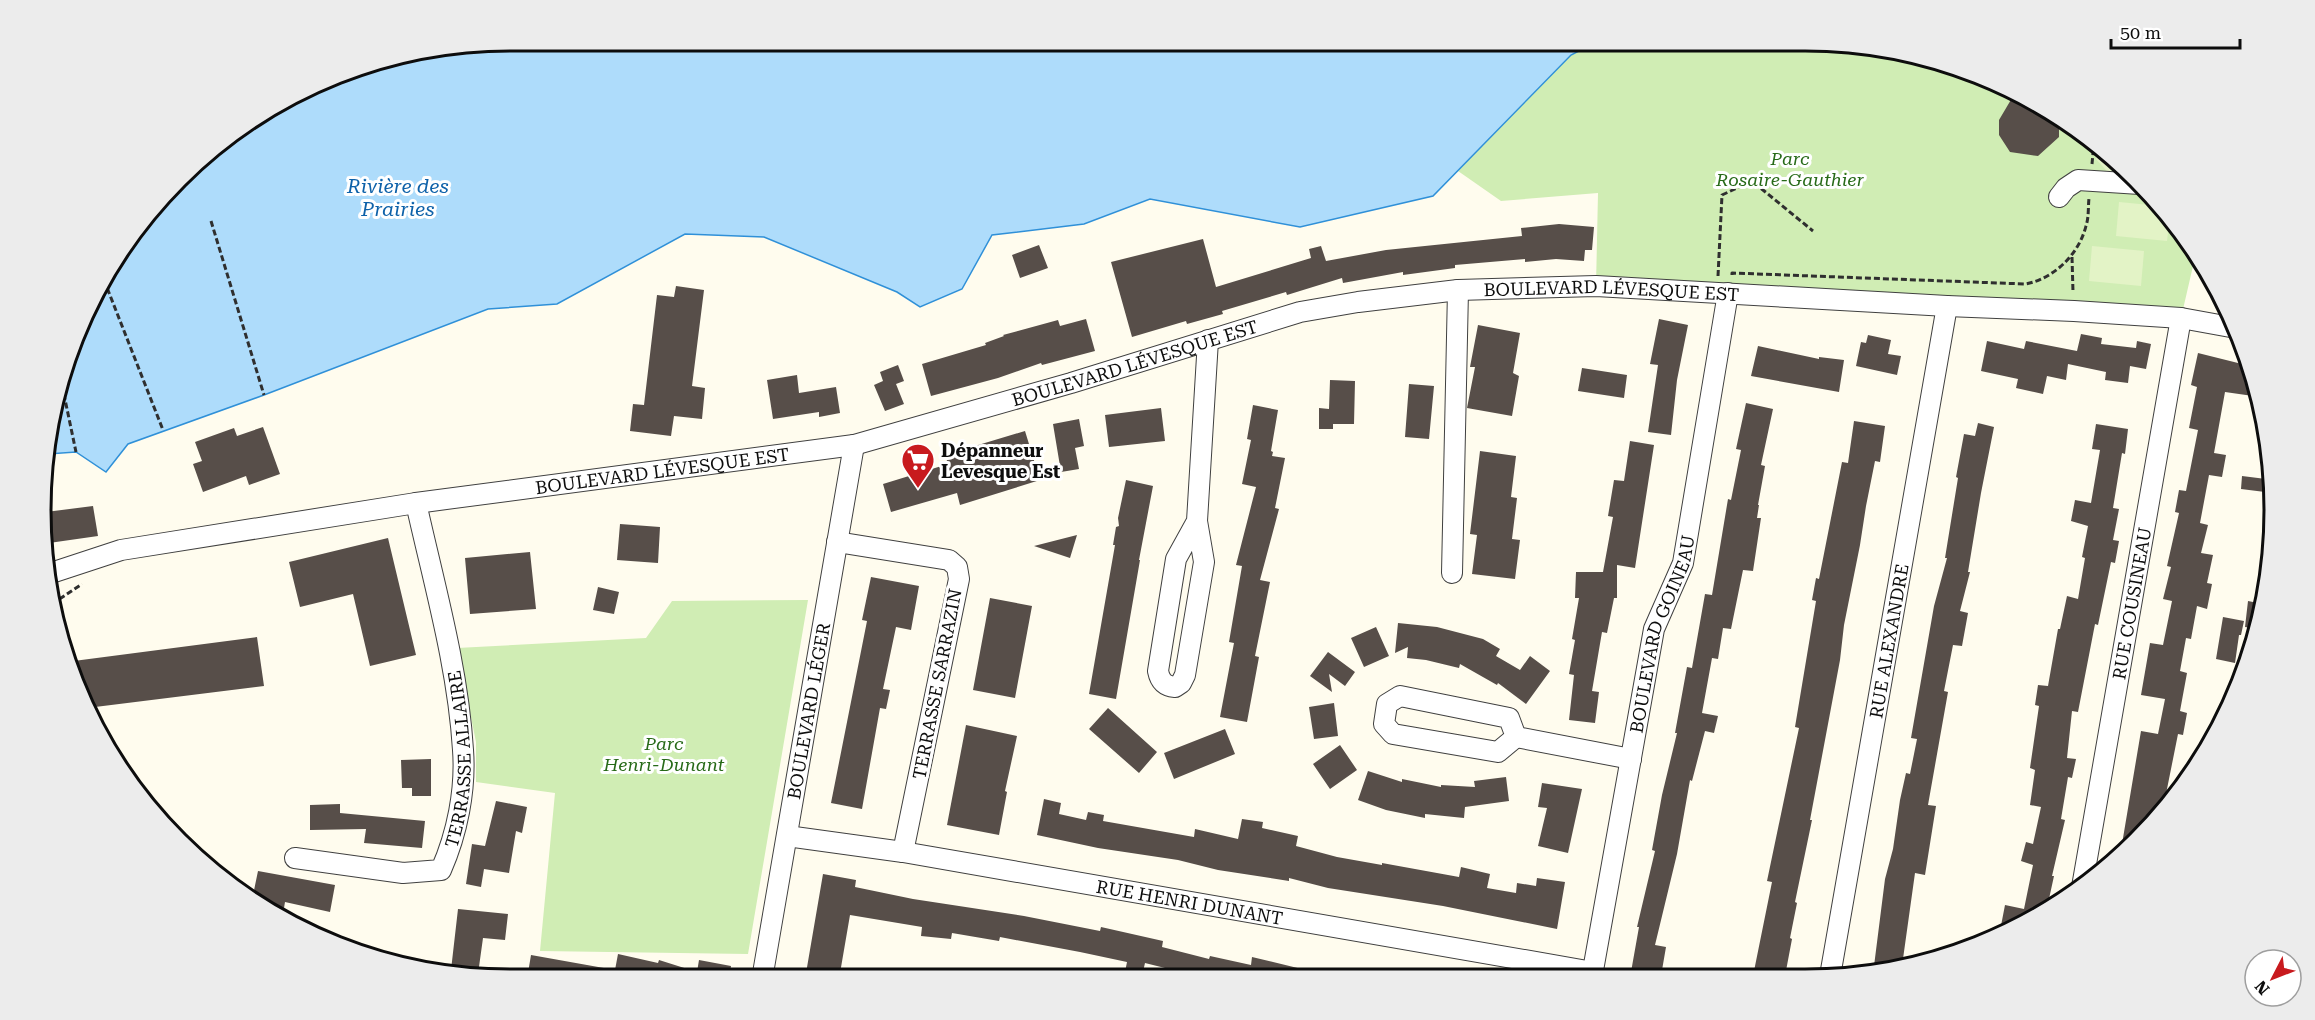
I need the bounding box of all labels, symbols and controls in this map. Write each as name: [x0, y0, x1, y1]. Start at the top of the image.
scale bar: [2111, 12, 2240, 50]
text: 50 m: [2120, 22, 2161, 43]
park label: Parc Rosaire-Gauthier: [1715, 148, 1864, 190]
water label: Rivière des Prairies: [346, 174, 449, 221]
street label: BOULEVARD LÉVESQUE EST: [1483, 275, 1740, 305]
street label: BOULEVARD LÉVESQUE EST: [1009, 315, 1260, 410]
place label: Dépanneur Levesque Est: [941, 440, 1060, 482]
supermarket icon: Dépanneur Levesque Est: [900, 442, 936, 489]
street label: BOULEVARD LÉVESQUE EST: [534, 443, 790, 498]
street label: RUE COUSINEAU: [2108, 525, 2155, 681]
street label: BOULEVARD GOINEAU: [1625, 533, 1698, 735]
street label: RUE ALEXANDRE: [1865, 562, 1912, 720]
street label: TERRASSE SARRAZIN: [908, 587, 966, 781]
street label: BOULEVARD LÉGER: [783, 620, 834, 801]
street label: TERRASSE ALLAIRE: [440, 669, 474, 850]
park label: Parc Henri-Dunant: [603, 733, 725, 775]
street label: RUE HENRI DUNANT: [1095, 875, 1285, 928]
north arrow: [2243, 948, 2303, 1008]
text: N: [2251, 977, 2273, 999]

